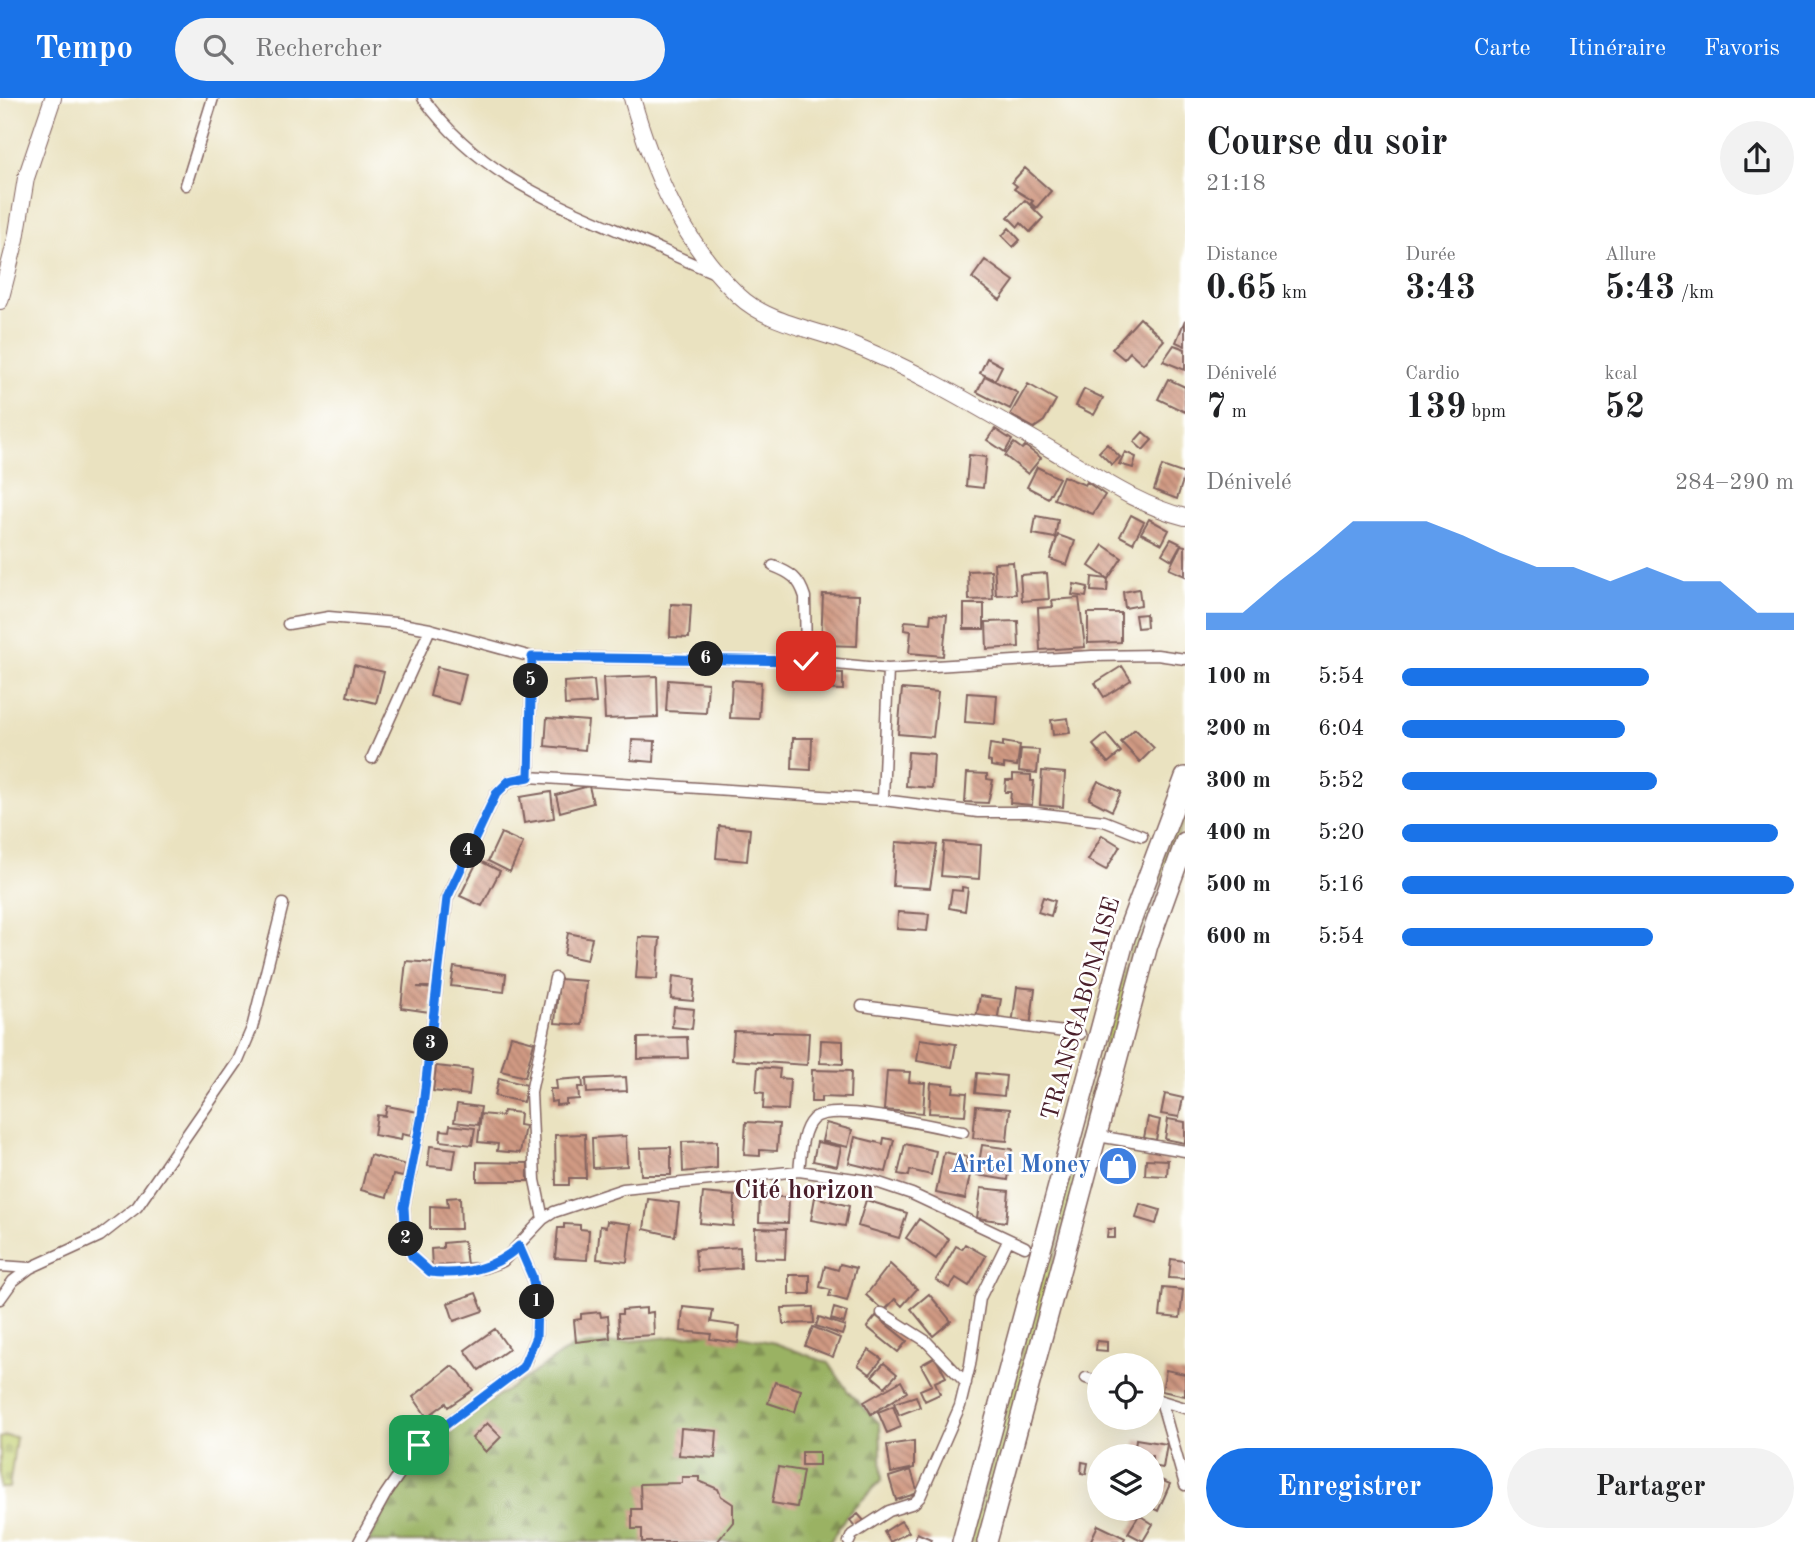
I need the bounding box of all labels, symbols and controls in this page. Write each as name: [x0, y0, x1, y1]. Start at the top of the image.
search box: [175, 18, 665, 81]
icon: search: [199, 30, 237, 68]
text: Tempo: [35, 33, 133, 66]
text: Rechercher: [255, 36, 382, 62]
text: Carte: [1473, 37, 1531, 61]
text: Itinéraire: [1569, 37, 1666, 61]
text: Favoris: [1704, 37, 1780, 61]
button: share: [1720, 121, 1794, 195]
text: Course du soir: [1206, 125, 1448, 163]
text: 21:18: [1206, 172, 1266, 195]
text: Distance: [1206, 246, 1278, 265]
text: Durée: [1405, 246, 1456, 265]
text: Allure: [1605, 246, 1656, 265]
text: 0.65: [1206, 271, 1277, 306]
text: 3:43: [1405, 271, 1476, 306]
text: 5:43: [1605, 271, 1675, 306]
text: km: [1277, 284, 1307, 303]
text: /km: [1675, 284, 1714, 303]
text: Dénivelé: [1206, 365, 1277, 384]
text: Cardio: [1405, 365, 1460, 384]
text: kcal: [1605, 365, 1637, 384]
text: 7: [1206, 390, 1226, 425]
text: 139: [1405, 390, 1466, 425]
text: 52: [1605, 390, 1645, 425]
text: m: [1226, 403, 1247, 422]
text: bpm: [1466, 403, 1506, 422]
text: Dénivelé: [1206, 471, 1292, 494]
text: 284–290 m: [1675, 471, 1794, 494]
pin: [776, 631, 836, 691]
pin: 6: [688, 642, 724, 676]
icon: check: [787, 642, 825, 680]
text: 6: [700, 649, 711, 668]
pin: 5: [514, 664, 548, 698]
text: 100 m: [1206, 665, 1271, 688]
text: 5:54: [1318, 665, 1364, 688]
text: 5: [525, 671, 536, 690]
text: 200 m: [1206, 717, 1271, 740]
text: 6:04: [1318, 717, 1364, 740]
text: 300 m: [1206, 769, 1271, 792]
text: 5:52: [1318, 769, 1364, 792]
text: 400 m: [1206, 821, 1271, 844]
text: 5:20: [1318, 821, 1364, 844]
pin: 4: [450, 834, 486, 868]
text: 4: [462, 841, 473, 860]
text: 500 m: [1206, 873, 1271, 896]
text: 5:16: [1318, 873, 1364, 896]
street label: TRANSGABONAISE: [1039, 895, 1125, 1123]
text: 600 m: [1206, 925, 1271, 948]
text: 5:54: [1318, 925, 1364, 948]
pin: 3: [414, 1026, 448, 1062]
text: 3: [425, 1034, 436, 1053]
shop icon: Airtel Money: [1097, 1145, 1139, 1187]
place label: Airtel Money: [951, 1154, 1091, 1178]
district label: Cité horizon: [734, 1178, 874, 1204]
pin: 2: [388, 1222, 424, 1256]
text: 2: [400, 1229, 411, 1248]
pin: 1: [520, 1284, 554, 1320]
text: 1: [531, 1292, 542, 1311]
map controls: [1087, 1353, 1164, 1521]
button: locate: [1087, 1353, 1164, 1430]
pin: [389, 1415, 449, 1475]
icon: arrive: [400, 1426, 438, 1464]
button: layers: [1087, 1444, 1164, 1521]
button: Enregistrer: [1206, 1448, 1493, 1528]
button: Partager: [1507, 1448, 1794, 1528]

